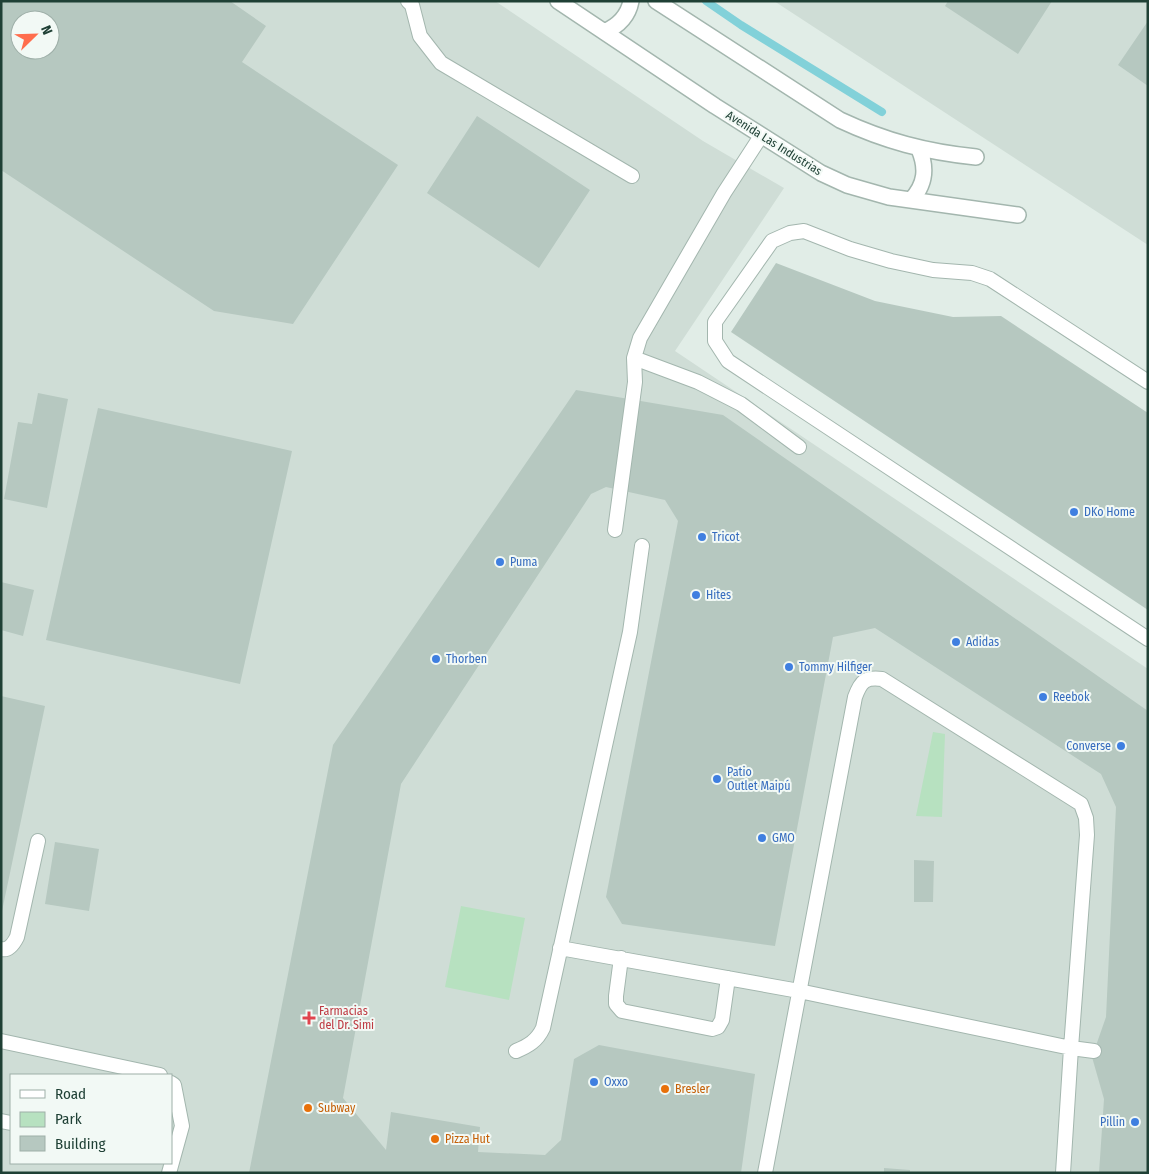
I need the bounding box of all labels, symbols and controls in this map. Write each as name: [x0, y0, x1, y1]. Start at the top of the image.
north arrow: [10, 10, 60, 60]
text: N: [37, 23, 56, 37]
street label: Avenida Las Industrias: [724, 108, 824, 178]
place label: DKo Home: [1084, 505, 1135, 519]
marker: DKo Home: [1068, 506, 1080, 518]
place label: Tricot: [712, 530, 740, 544]
marker: Tricot: [696, 531, 708, 543]
place label: Puma: [510, 555, 537, 569]
marker: Puma: [494, 556, 506, 568]
place label: Hites: [706, 588, 731, 602]
marker: Hites: [690, 589, 702, 601]
place label: Adidas: [966, 635, 999, 649]
marker: Adidas: [950, 636, 962, 648]
place label: Thorben: [446, 652, 487, 666]
marker: Thorben: [430, 653, 442, 665]
place label: Tommy Hilfiger: [799, 660, 873, 674]
marker: Tommy Hilfiger: [783, 661, 795, 673]
place label: Reebok: [1053, 690, 1090, 704]
marker: Reebok: [1037, 691, 1049, 703]
place label: Converse: [1066, 739, 1111, 753]
marker: Converse: [1115, 740, 1127, 752]
place label: Patio Outlet Maipú: [727, 765, 791, 793]
marker: Patio Outlet Maipú: [711, 773, 723, 785]
place label: GMO: [772, 831, 795, 845]
marker: GMO: [756, 832, 768, 844]
place label: Farmacias del Dr. Simi: [319, 1004, 374, 1032]
marker: Farmacias del Dr. Simi: [303, 1012, 315, 1024]
legend: [10, 1074, 172, 1164]
place label: Oxxo: [604, 1075, 628, 1089]
marker: Oxxo: [588, 1076, 600, 1088]
place label: Bresler: [675, 1082, 711, 1096]
marker: Bresler: [659, 1083, 671, 1095]
text: Road: [55, 1085, 86, 1103]
place label: Subway: [318, 1101, 356, 1115]
marker: Subway: [302, 1102, 314, 1114]
text: Park: [55, 1110, 82, 1128]
place label: Pillin: [1100, 1115, 1125, 1129]
marker: Pillin: [1129, 1116, 1141, 1128]
place label: Pizza Hut: [445, 1132, 490, 1146]
marker: Pizza Hut: [429, 1133, 441, 1145]
text: Building: [55, 1135, 106, 1153]

